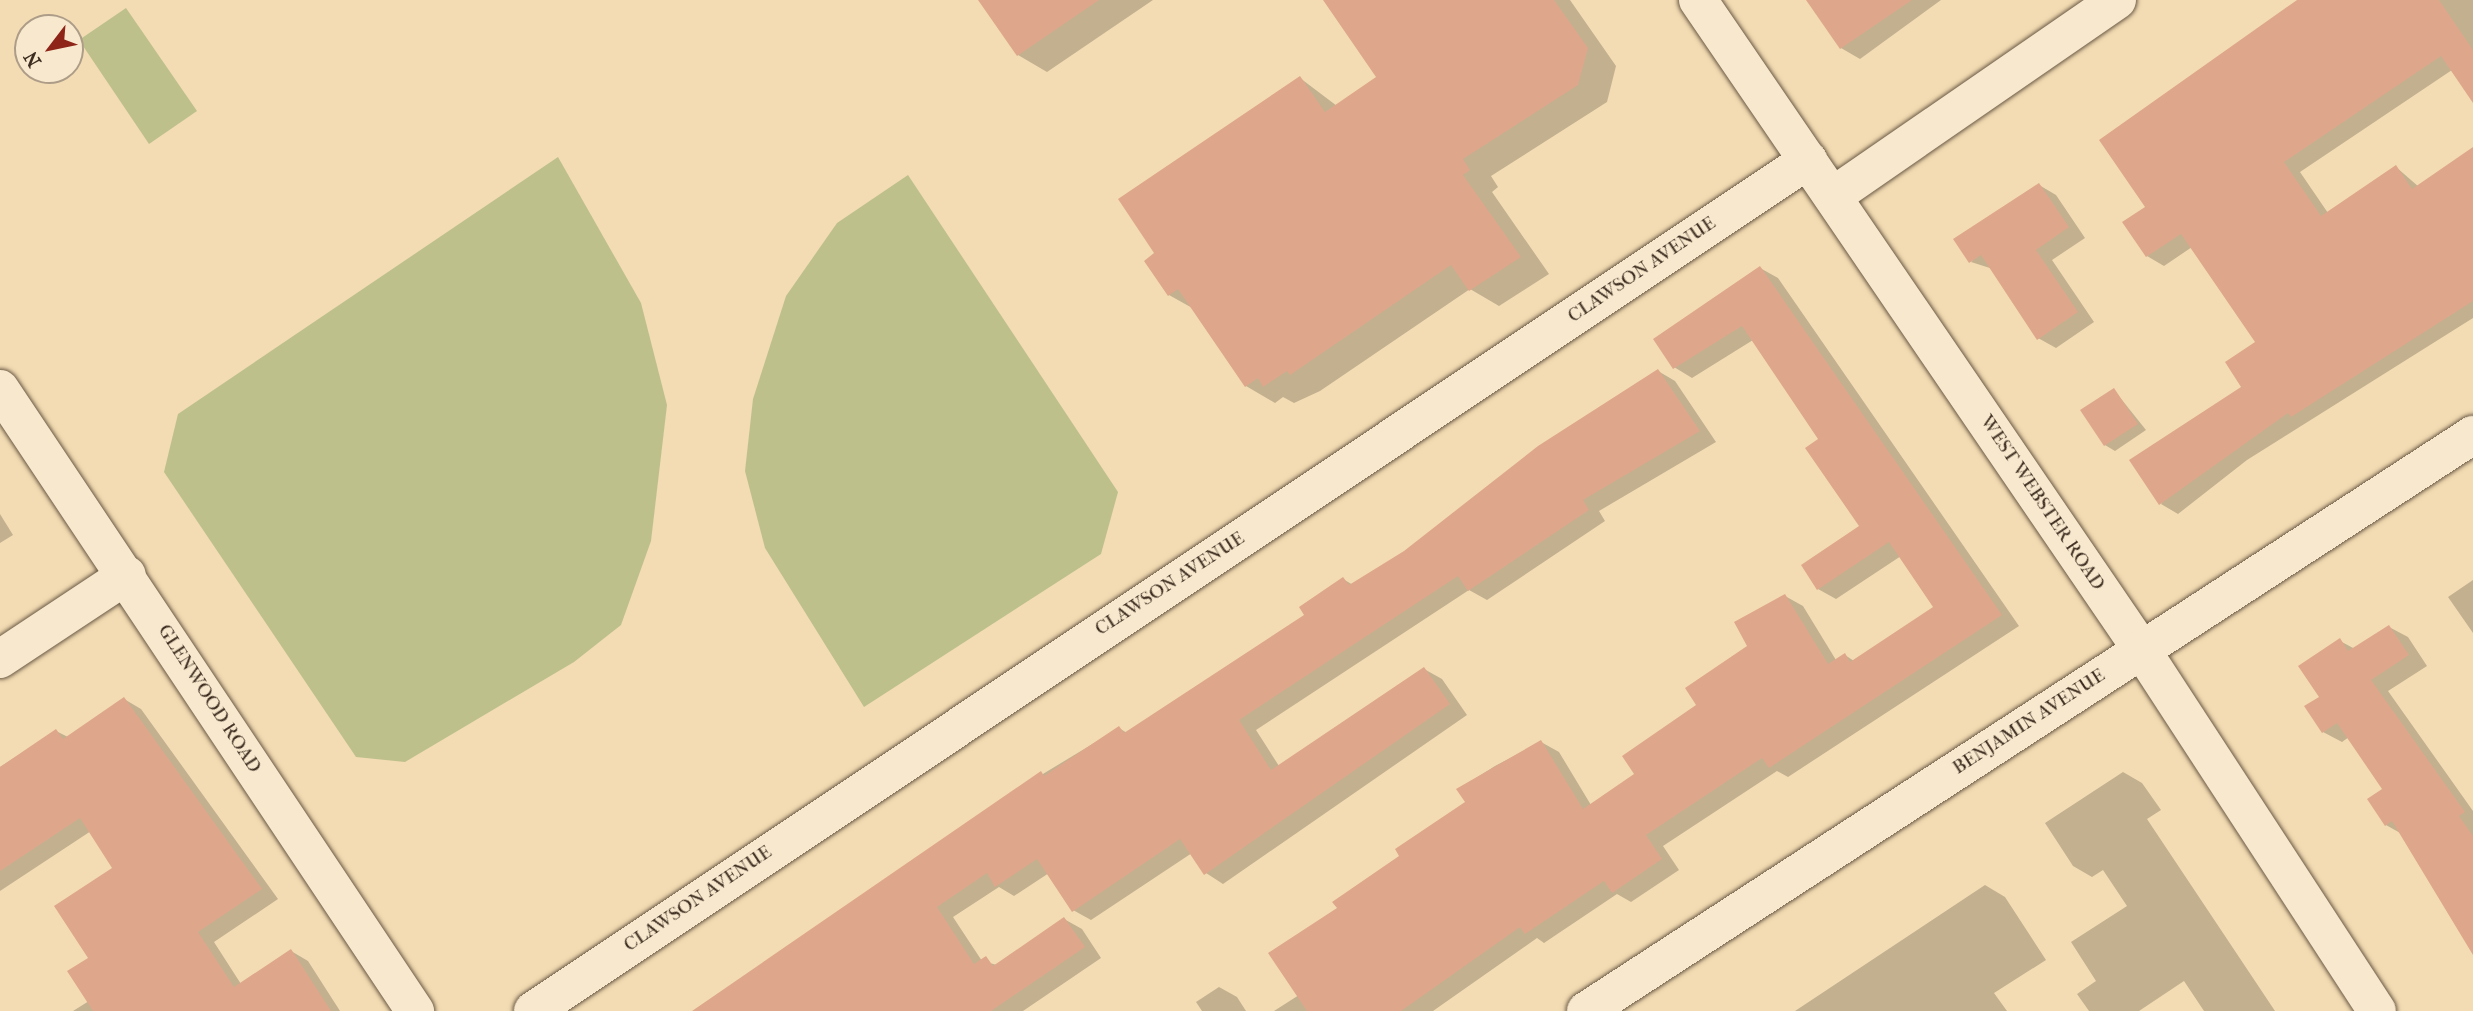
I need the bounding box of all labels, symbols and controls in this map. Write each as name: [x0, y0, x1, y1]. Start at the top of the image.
north arrow: [14, 14, 84, 84]
text: N: [20, 47, 46, 71]
street label: CLAWSON AVENUE: [1564, 212, 1720, 328]
street label: WEST WEBSTER ROAD: [1975, 411, 2109, 595]
street label: CLAWSON AVENUE: [1091, 527, 1249, 641]
street label: GLENWOOD ROAD: [153, 621, 265, 777]
street label: BENJAMIN AVENUE: [1949, 664, 2109, 780]
street label: CLAWSON AVENUE: [620, 841, 776, 957]

